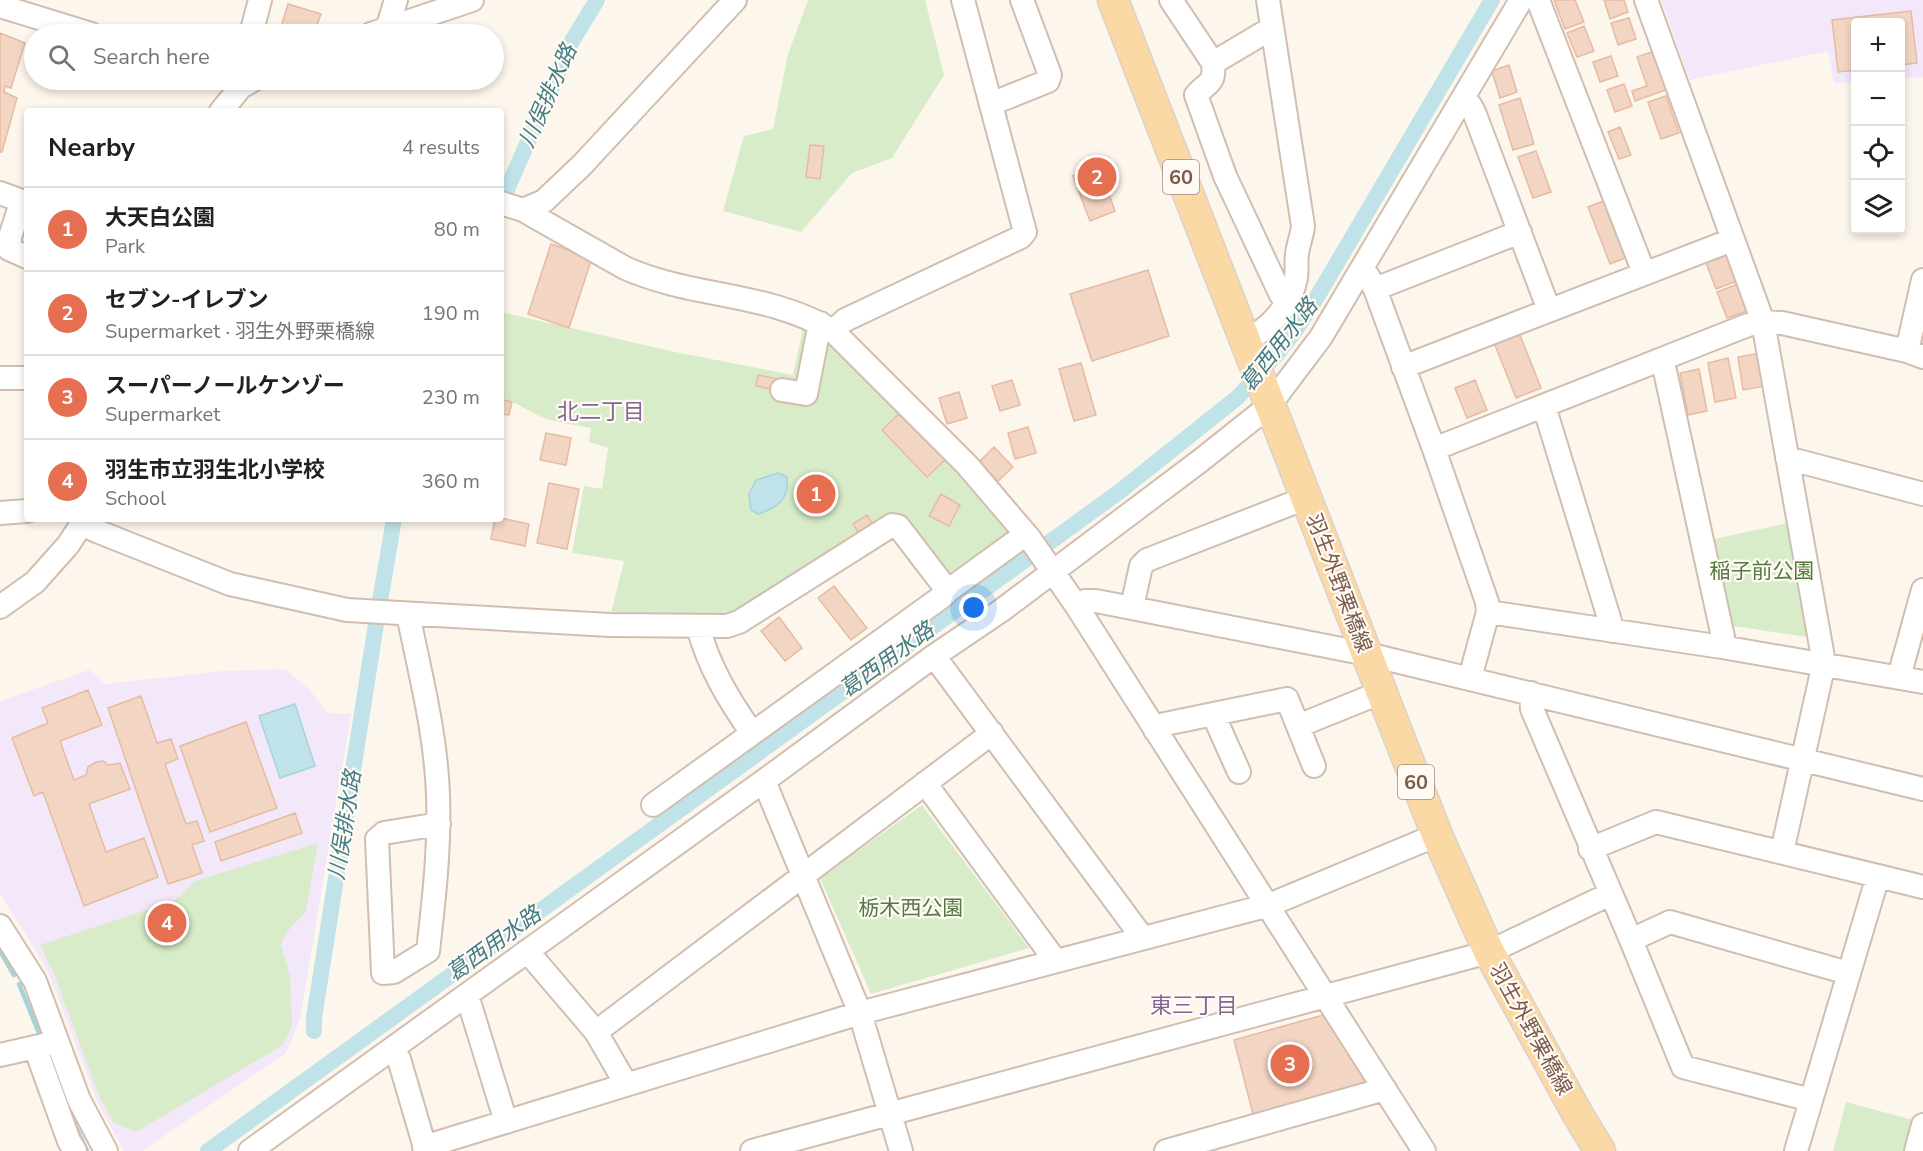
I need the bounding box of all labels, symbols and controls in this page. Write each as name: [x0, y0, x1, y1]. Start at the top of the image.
map controls: [1851, 18, 1905, 234]
button: +: [1851, 18, 1905, 72]
search box: [24, 24, 504, 90]
water label: 川俣排水路: [512, 38, 585, 152]
icon: search: [45, 41, 78, 74]
text: Search here: [93, 42, 210, 72]
button: −: [1851, 72, 1905, 126]
button: locate: [1851, 126, 1905, 180]
text: Nearby: [48, 130, 135, 165]
text: 4 results: [402, 134, 480, 161]
pin: 2: [1078, 154, 1116, 200]
road number: 60: [1163, 160, 1199, 194]
button: layers: [1851, 180, 1905, 234]
text: 大天白公園: [105, 203, 215, 233]
text: 1: [62, 216, 74, 243]
text: 80 m: [434, 216, 480, 243]
text: Park: [105, 233, 145, 260]
text: セブン-イレブン: [105, 285, 269, 315]
water label: 葛西用水路: [1233, 291, 1326, 398]
text: 2: [62, 300, 74, 327]
text: 190 m: [422, 300, 480, 327]
text: Supermarket · 羽生外野栗橋線: [105, 318, 375, 345]
text: スーパーノールケンゾー: [105, 371, 345, 401]
text: 3: [62, 384, 74, 411]
text: 230 m: [422, 384, 480, 411]
district label: 北二丁目: [557, 397, 645, 427]
text: Supermarket: [105, 401, 220, 428]
text: 羽生市立羽生北小学校: [105, 455, 325, 485]
text: 4: [62, 468, 74, 495]
text: 360 m: [422, 468, 480, 495]
pin: 1: [796, 472, 836, 516]
text: School: [105, 485, 166, 512]
street label: 羽生外野栗橋線: [1300, 509, 1378, 657]
park label: 稲子前公園: [1710, 557, 1815, 585]
your location: [959, 593, 988, 622]
water label: 葛西用水路: [834, 614, 942, 704]
road number: 60: [1398, 765, 1434, 799]
water label: 川俣排水路: [322, 766, 369, 882]
park label: 栃木西公園: [859, 894, 964, 922]
water label: 葛西用水路: [441, 898, 549, 988]
pin: 4: [148, 900, 186, 946]
street label: 羽生外野栗橋線: [1483, 958, 1579, 1100]
district label: 東三丁目: [1150, 991, 1238, 1021]
pin: 3: [1270, 1042, 1310, 1086]

